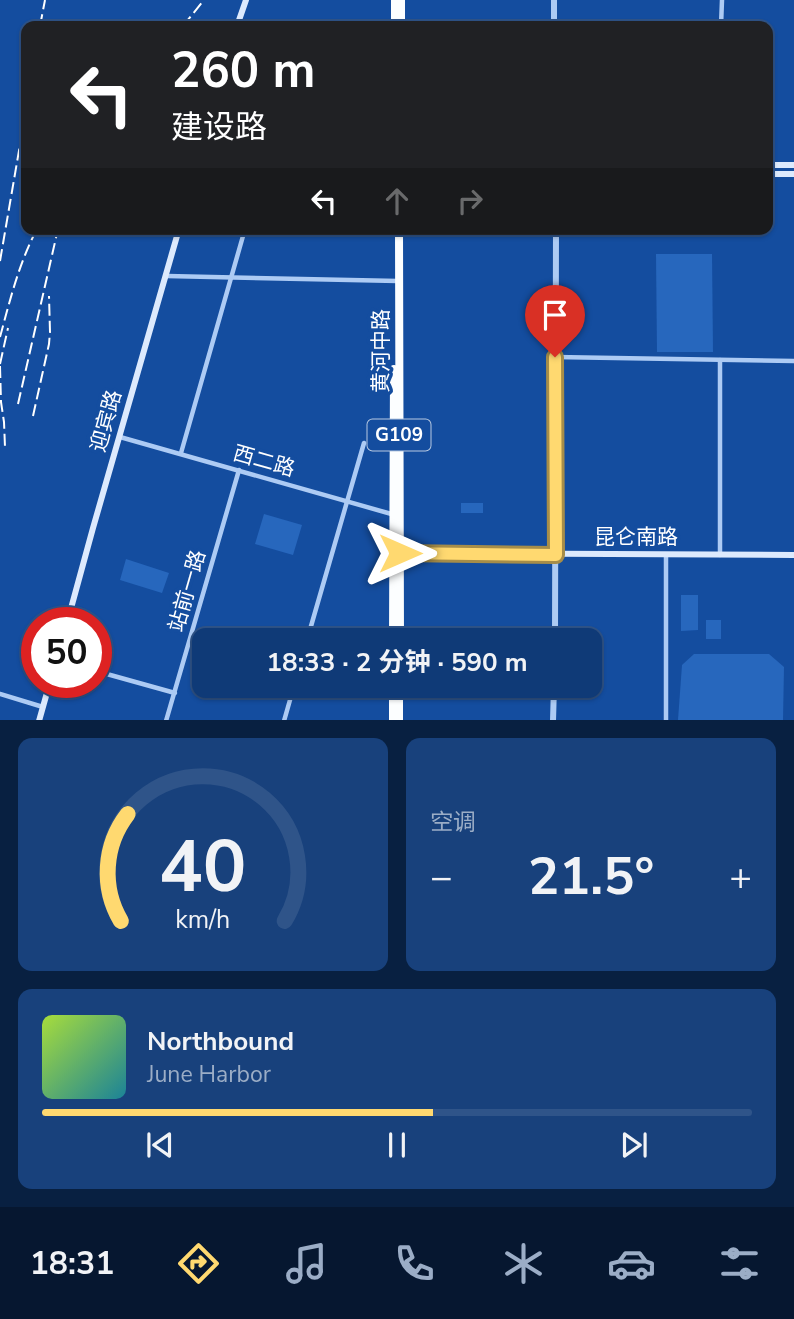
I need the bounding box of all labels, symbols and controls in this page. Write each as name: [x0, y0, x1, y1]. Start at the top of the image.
text: 260 m: [171, 37, 315, 104]
icon: left: [56, 49, 147, 140]
text: 建设路: [171, 106, 267, 149]
icon: left: [305, 182, 343, 220]
icon: ahead: [378, 182, 416, 220]
icon: right: [451, 182, 489, 220]
pin: [525, 285, 585, 357]
icon: arrive: [536, 296, 574, 334]
street label: 黄河中路: [367, 309, 395, 393]
street label: 迎宾路: [84, 387, 128, 455]
road number: G109: [368, 420, 430, 450]
street label: 西二路: [230, 439, 298, 483]
position arrow: [363, 516, 437, 590]
street label: 昆仑南路: [594, 523, 678, 551]
street label: 站前一路: [162, 547, 212, 635]
speed limit sign: 50: [21, 607, 112, 698]
text: 18:33 · 2 分钟 · 590 m: [266, 645, 528, 680]
text: 空调: [430, 807, 476, 838]
text: 40: [159, 817, 247, 917]
text: 21.5°: [528, 841, 654, 912]
text: −: [430, 852, 453, 903]
text: +: [729, 852, 752, 903]
text: km/h: [175, 902, 231, 936]
text: Northbound: [147, 1024, 294, 1059]
text: June Harbor: [147, 1059, 271, 1090]
icon: previous: [141, 1126, 179, 1164]
icon: pause: [378, 1126, 416, 1164]
icon: next: [615, 1126, 653, 1164]
icon: directions: [174, 1239, 223, 1288]
icon: music: [282, 1239, 331, 1288]
icon: phone: [390, 1239, 439, 1288]
icon: climate: [499, 1239, 548, 1288]
icon: car: [607, 1239, 656, 1288]
icon: filters: [715, 1239, 764, 1288]
text: 18:31: [30, 1242, 114, 1285]

